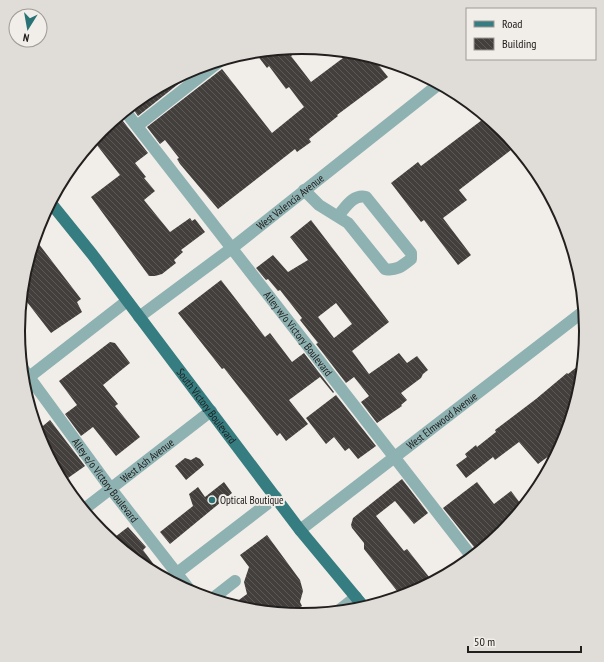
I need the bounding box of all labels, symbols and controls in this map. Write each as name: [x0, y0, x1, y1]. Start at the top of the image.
north arrow: [8, 8, 48, 48]
legend: [466, 8, 596, 60]
text: Road: [502, 16, 522, 31]
text: N: [22, 30, 30, 45]
text: Building: [502, 36, 537, 51]
street label: West Valencia Avenue: [254, 171, 327, 233]
street label: Alley w/o Victory Boulevard: [261, 288, 336, 379]
street label: South Victory Boulevard: [174, 365, 239, 446]
street label: West Elmwood Avenue: [404, 389, 480, 452]
street label: Alley e/o Victory Boulevard: [69, 435, 142, 525]
street label: West Ash Avenue: [117, 435, 177, 486]
place label: Optical Boutique: [220, 493, 284, 507]
marker: Optical Boutique: [207, 495, 217, 505]
scale bar: [468, 628, 581, 654]
text: 50 m: [474, 634, 495, 649]

